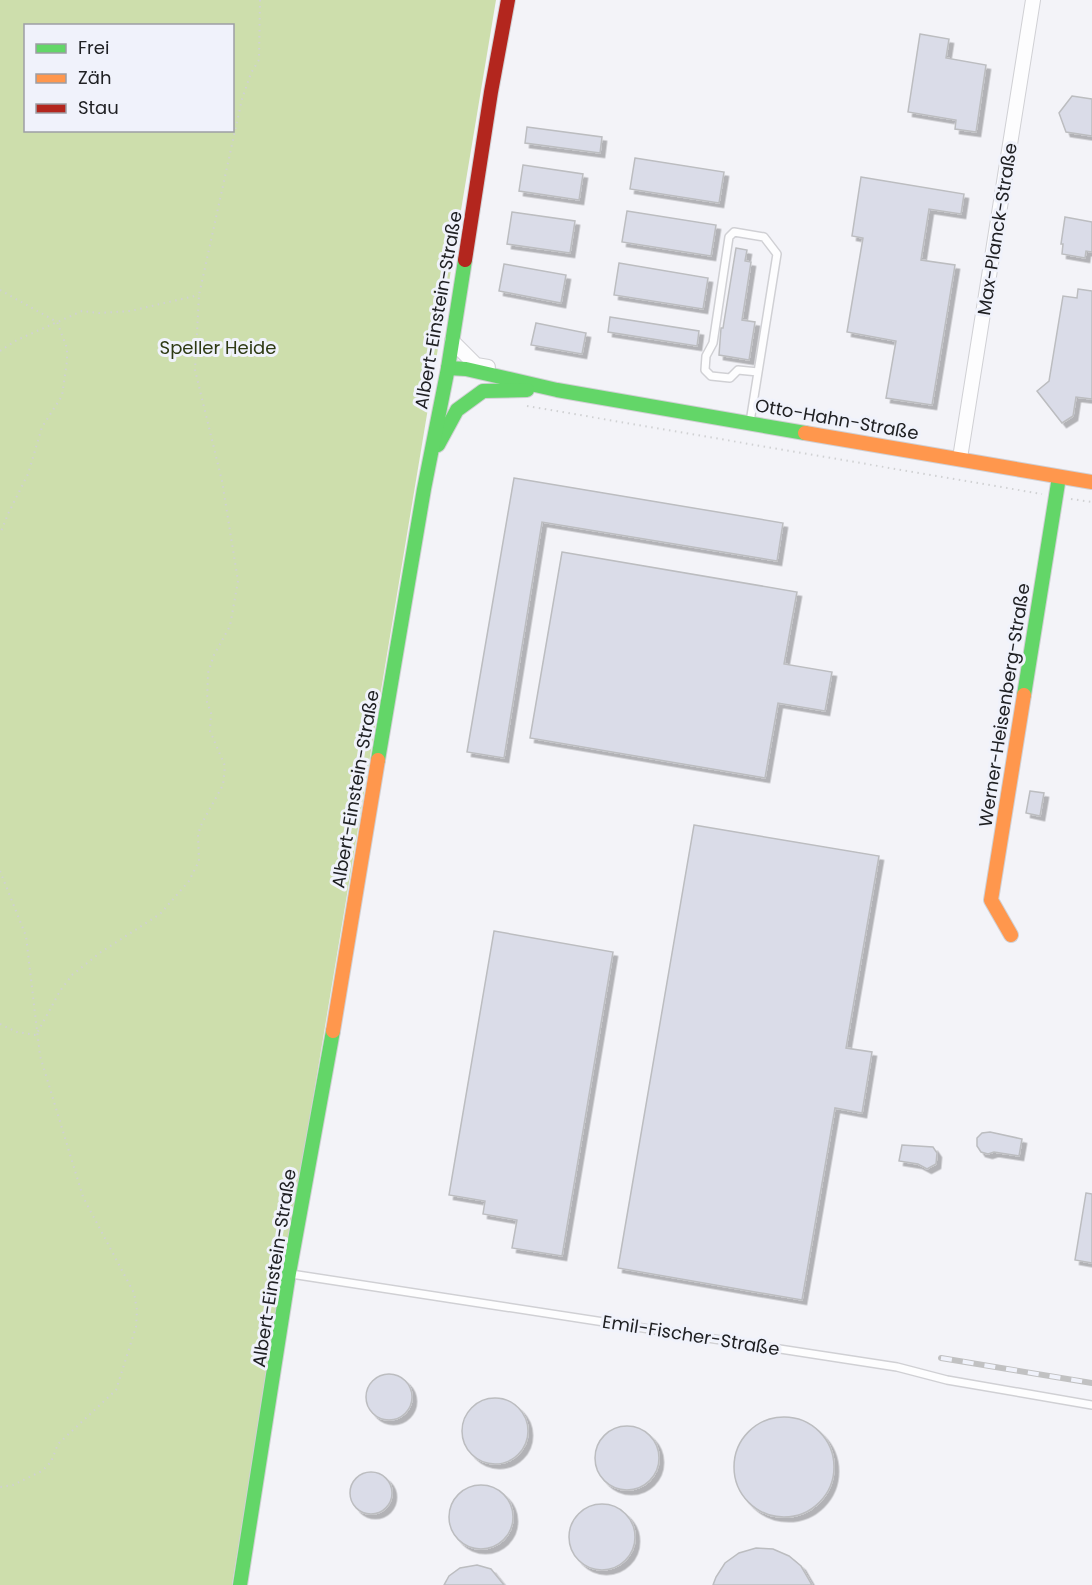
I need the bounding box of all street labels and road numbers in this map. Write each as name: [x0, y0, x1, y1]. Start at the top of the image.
street label: Max-Planck-Straße: [971, 141, 1023, 317]
street label: Albert-Einstein-Straße: [408, 209, 468, 411]
street label: Otto-Hahn-Straße: [753, 392, 921, 446]
street label: Werner-Heisenberg-Straße: [972, 581, 1036, 829]
street label: Albert-Einstein-Straße: [325, 688, 385, 890]
street label: Albert-Einstein-Straße: [246, 1167, 302, 1369]
street label: Emil-Fischer-Straße: [601, 1309, 781, 1361]

